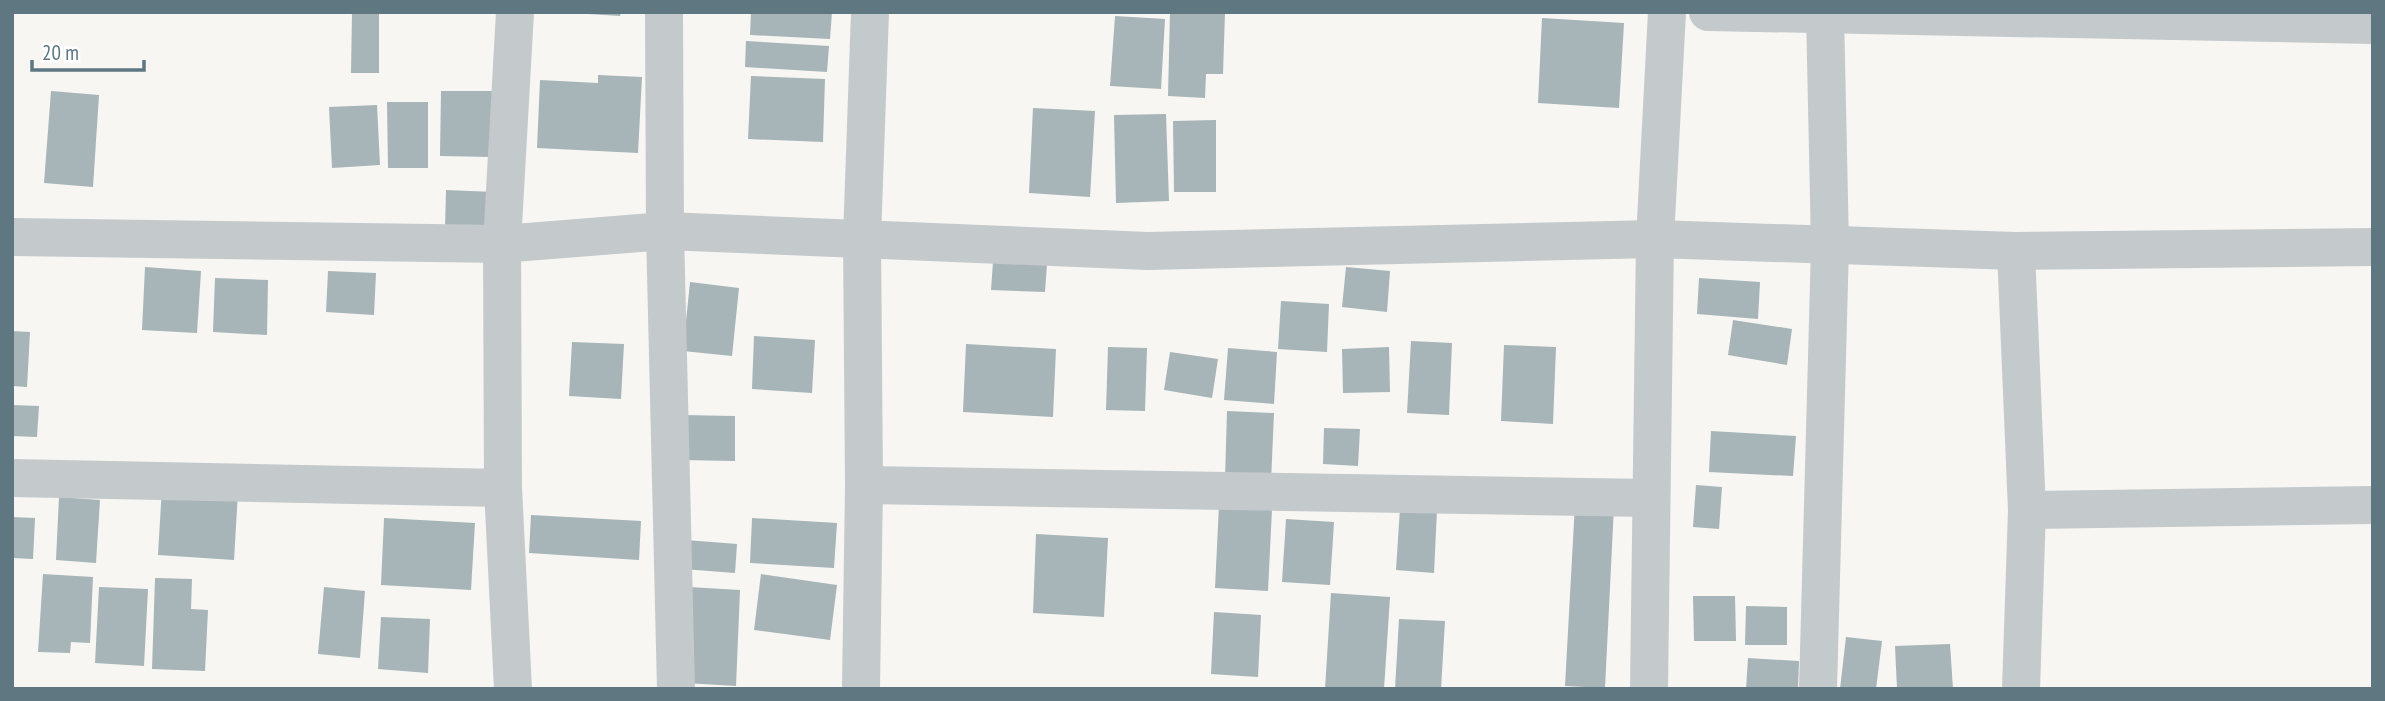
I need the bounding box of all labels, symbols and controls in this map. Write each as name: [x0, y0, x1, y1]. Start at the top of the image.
scale bar: [32, 28, 144, 72]
text: 20 m: [42, 39, 79, 66]

